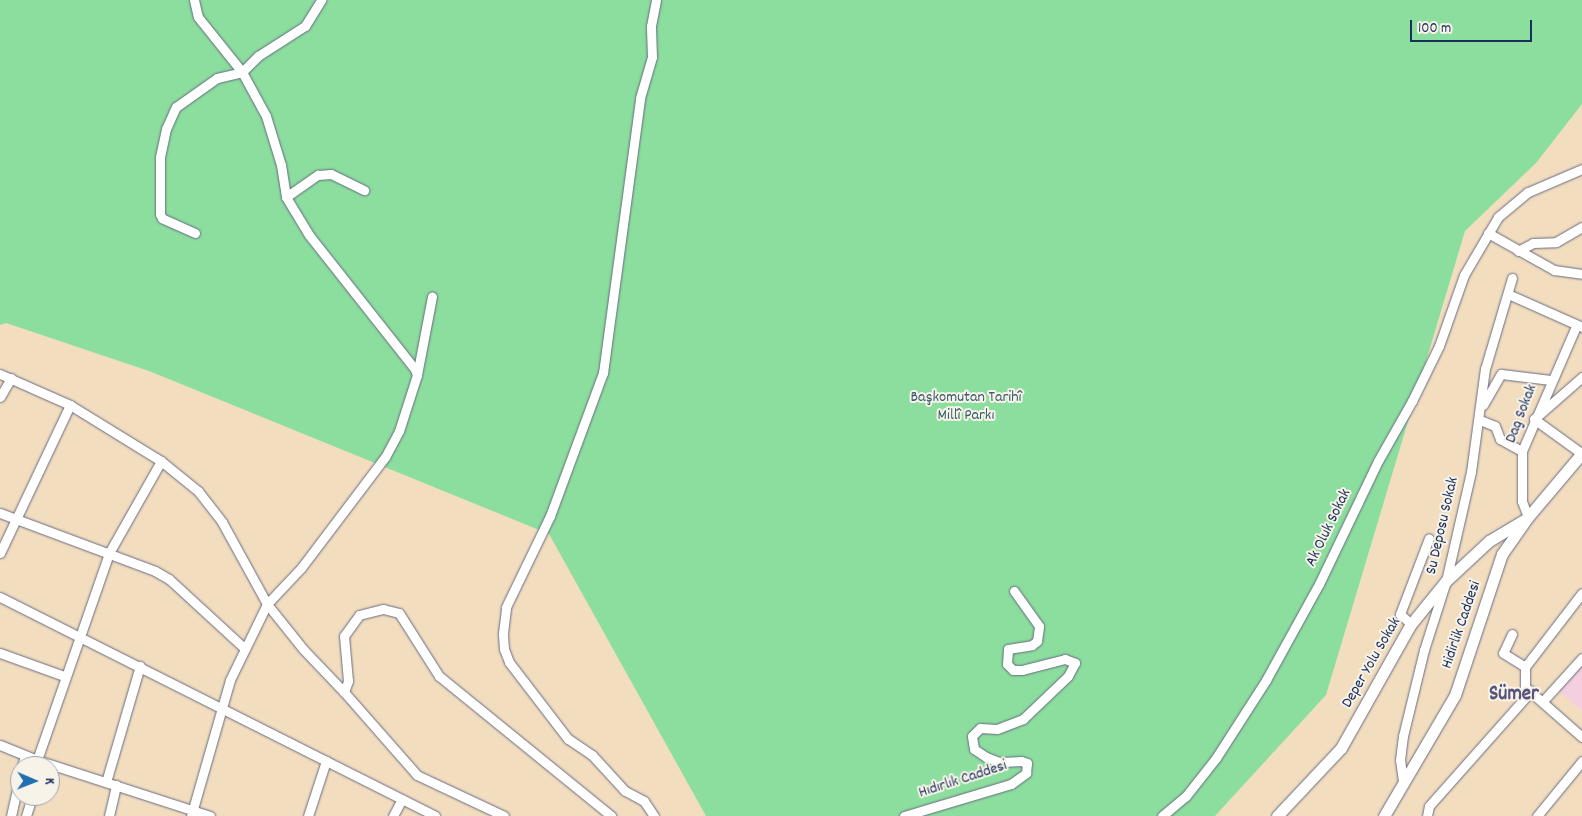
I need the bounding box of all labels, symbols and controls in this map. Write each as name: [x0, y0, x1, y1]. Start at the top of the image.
scale bar: [1412, 10, 1534, 42]
text: 100 m: [1418, 18, 1451, 40]
street label: Dag Sokak: [1502, 382, 1542, 446]
park label: Başkomutan Tarihî Millî Parkı: [910, 388, 1022, 426]
street label: Su Deposu Sokak: [1422, 475, 1464, 577]
street label: Ak Oluk Sokak: [1302, 486, 1356, 570]
street label: Hidirlik Caddesi: [1438, 579, 1486, 671]
street label: Deper Yolu Sokak: [1338, 614, 1406, 712]
district label: Sümer: [1489, 682, 1539, 708]
north arrow: [10, 756, 60, 806]
street label: Hıdırlık Caddesi: [916, 757, 1010, 803]
text: K: [39, 778, 59, 785]

